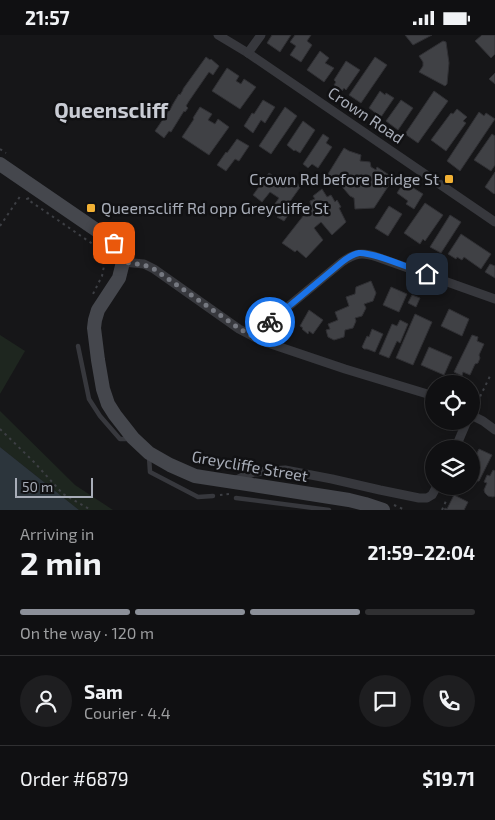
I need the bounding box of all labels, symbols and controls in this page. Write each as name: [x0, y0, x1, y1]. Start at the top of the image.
text: 21:57: [25, 6, 70, 29]
street label: Crown Road: [325, 82, 408, 147]
district label: Queenscliff: [54, 97, 169, 123]
place label: Crown Rd before Bridge St: [249, 169, 439, 188]
marker: Crown Rd before Bridge St: [443, 173, 455, 185]
place label: Queenscliff Rd opp Greycliffe St: [101, 198, 329, 218]
marker: Queenscliff Rd opp Greycliffe St: [85, 202, 97, 214]
pin: [93, 222, 135, 264]
icon: bag: [100, 229, 128, 257]
pin: [406, 253, 448, 295]
icon: home: [413, 260, 441, 288]
courier: [245, 297, 295, 347]
icon: bike: [256, 308, 284, 336]
map controls: [425, 375, 480, 495]
button: locate: [425, 375, 480, 430]
button: layers: [425, 440, 480, 495]
street label: Greycliffe Street: [191, 446, 310, 485]
scale bar: [15, 475, 92, 498]
text: 50 m: [22, 478, 53, 495]
text: Arriving in: [20, 524, 94, 543]
text: 21:59–22:04: [367, 541, 475, 564]
text: 2 min: [20, 543, 102, 581]
text: On the way · 120 m: [20, 623, 154, 642]
button: person: [20, 675, 72, 727]
button: chat: [359, 675, 411, 727]
button: phone: [423, 675, 475, 727]
text: Sam: [84, 680, 123, 703]
text: Courier · 4.4: [84, 703, 171, 722]
text: Order #6879: [20, 767, 129, 790]
text: $19.71: [422, 767, 475, 790]

